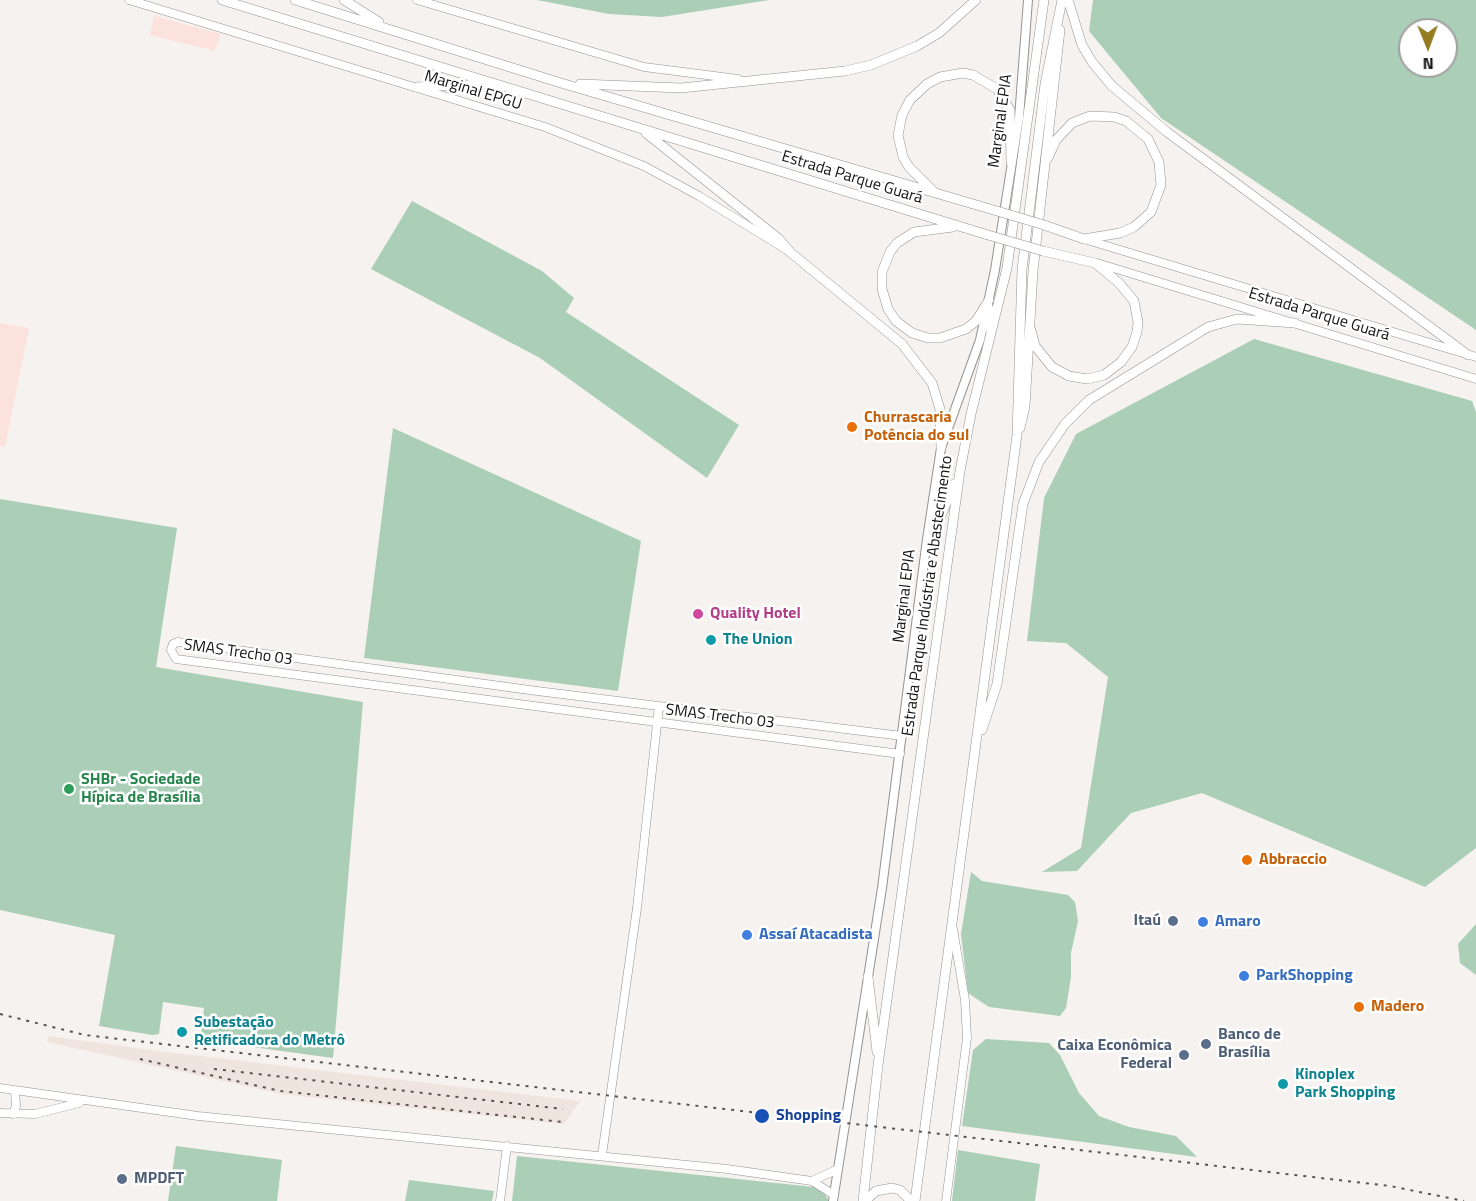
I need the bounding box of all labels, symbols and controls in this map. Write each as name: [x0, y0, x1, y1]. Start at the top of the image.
north arrow: [1398, 18, 1458, 78]
text: N: [1423, 52, 1434, 76]
street label: Marginal EPGU: [422, 67, 524, 115]
street label: Marginal EPIA: [985, 73, 1017, 169]
street label: Estrada Parque Guará: [779, 147, 925, 209]
street label: Estrada Parque Guará: [1246, 284, 1392, 346]
place label: Churrascaria Potência do sul: [864, 408, 969, 446]
marker: Churrascaria Potência do sul: [845, 420, 859, 434]
street label: Estrada Parque Indústria e Abastecimento: [899, 454, 957, 738]
street label: Marginal EPIA: [890, 548, 920, 644]
place label: Quality Hotel: [710, 604, 801, 624]
marker: Quality Hotel: [691, 607, 705, 621]
place label: The Union: [723, 630, 793, 650]
marker: The Union: [704, 633, 718, 647]
street label: SMAS Trecho 03: [182, 636, 294, 670]
street label: SMAS Trecho 03: [664, 701, 776, 733]
place label: SHBr - Sociedade Hípica de Brasília: [81, 770, 201, 808]
marker: SHBr - Sociedade Hípica de Brasília: [62, 782, 76, 796]
place label: Abbraccio: [1259, 850, 1327, 870]
marker: Abbraccio: [1240, 853, 1254, 867]
place label: Itaú: [1134, 911, 1161, 931]
place label: Amaro: [1215, 912, 1261, 932]
marker: Itaú: [1166, 914, 1180, 928]
marker: Amaro: [1196, 915, 1210, 929]
place label: Assaí Atacadista: [759, 925, 873, 945]
marker: Assaí Atacadista: [740, 928, 754, 942]
place label: ParkShopping: [1256, 966, 1353, 986]
marker: ParkShopping: [1237, 969, 1251, 983]
place label: Madero: [1371, 997, 1424, 1017]
marker: Madero: [1352, 1000, 1366, 1014]
place label: Subestação Retificadora do Metrô: [194, 1013, 345, 1051]
marker: Subestação Retificadora do Metrô: [175, 1025, 189, 1039]
place label: Banco de Brasília: [1218, 1025, 1281, 1063]
place label: Caixa Econômica Federal: [1057, 1036, 1172, 1074]
marker: Banco de Brasília: [1199, 1037, 1213, 1051]
marker: Caixa Econômica Federal: [1177, 1048, 1191, 1062]
place label: Kinoplex Park Shopping: [1295, 1065, 1395, 1103]
marker: Kinoplex Park Shopping: [1276, 1077, 1290, 1091]
place label: Shopping: [776, 1106, 841, 1126]
marker: Shopping: [753, 1107, 771, 1125]
place label: MPDFT: [134, 1169, 184, 1189]
marker: MPDFT: [115, 1172, 129, 1186]

